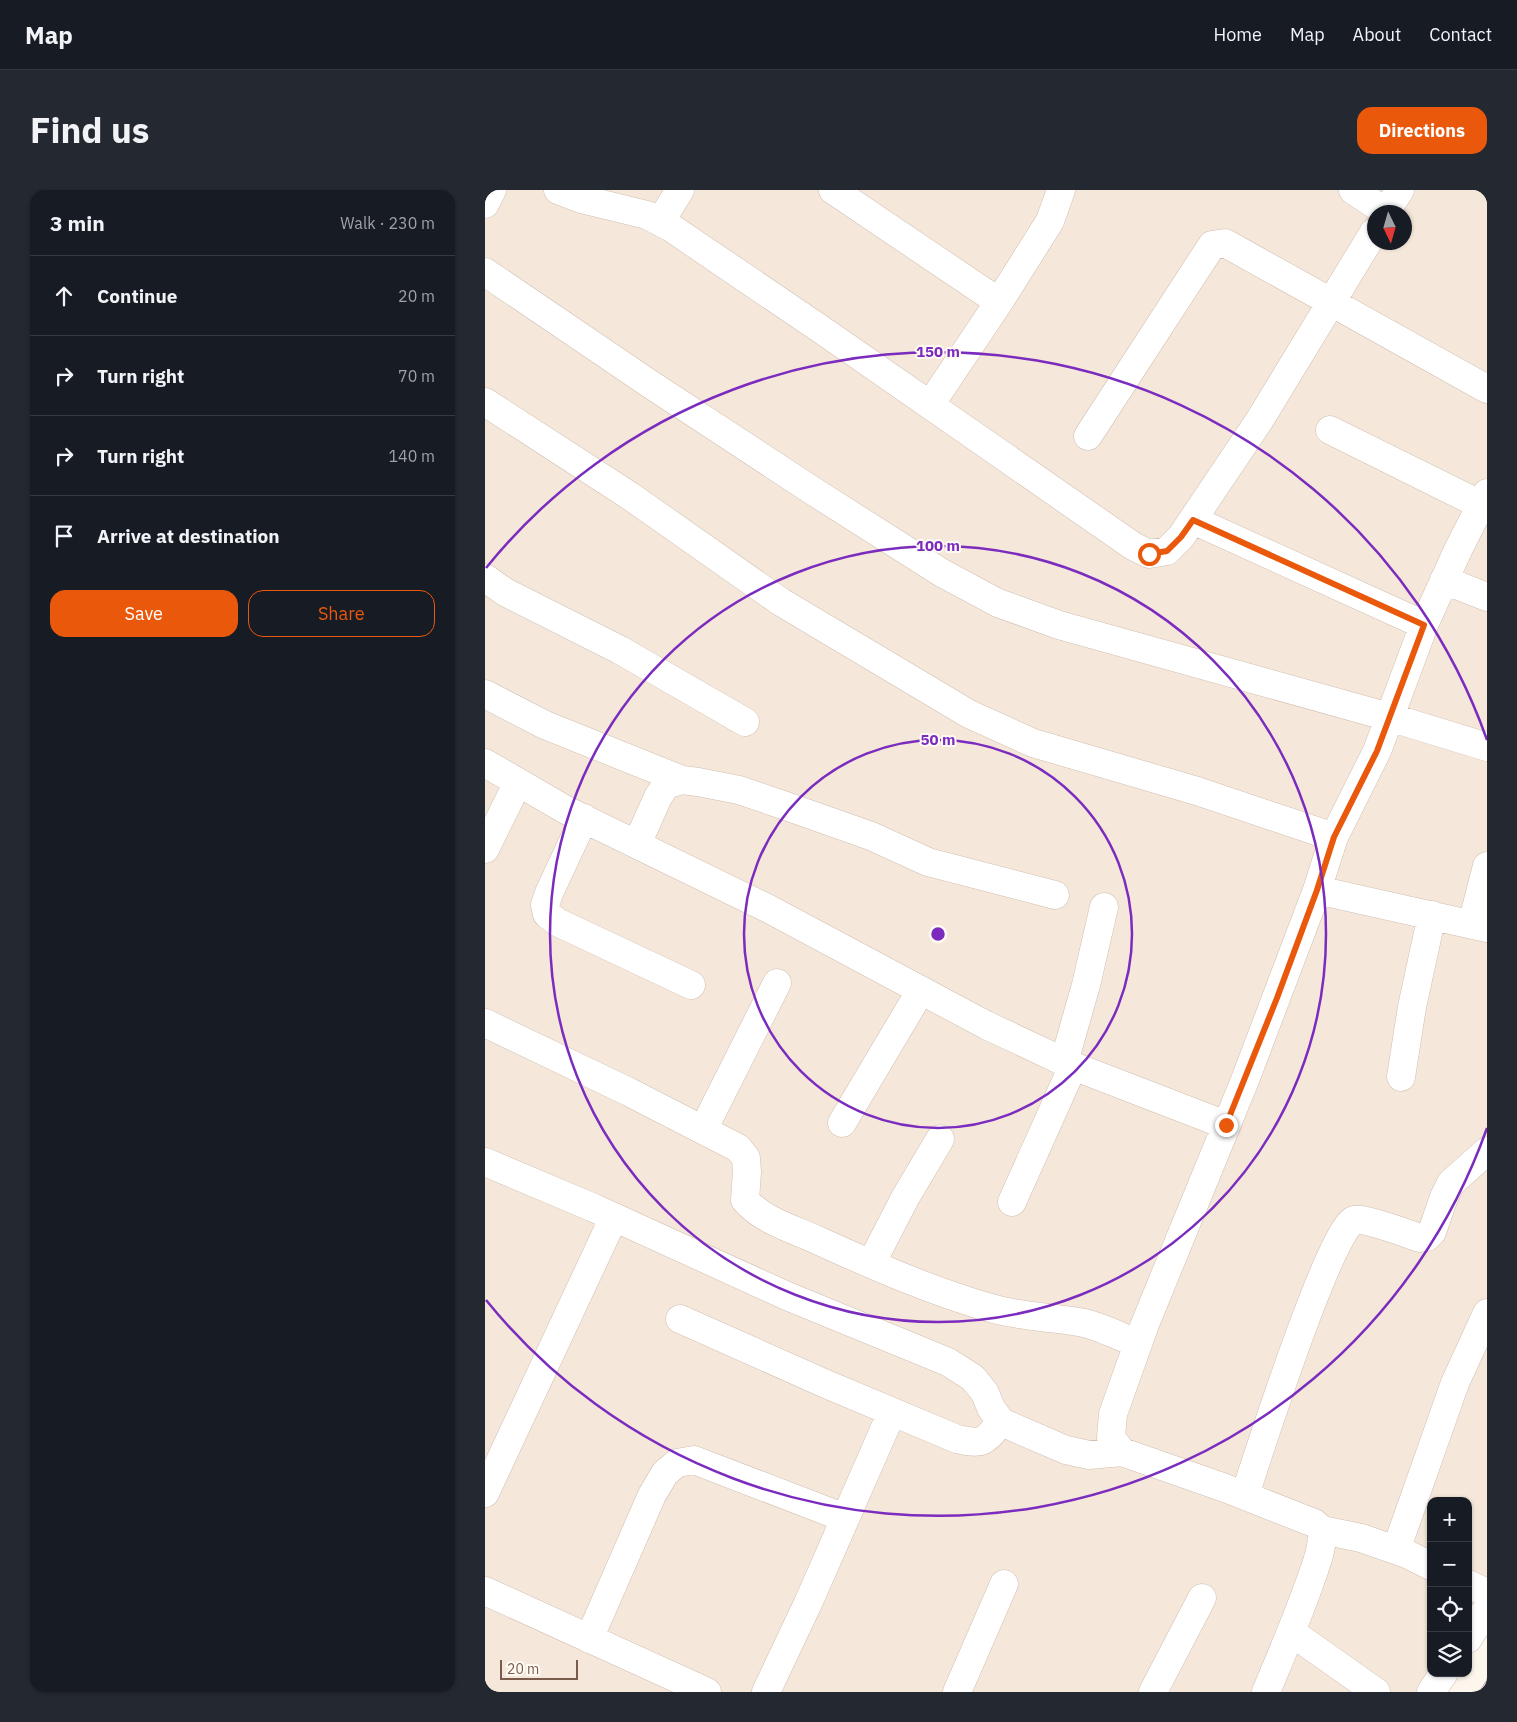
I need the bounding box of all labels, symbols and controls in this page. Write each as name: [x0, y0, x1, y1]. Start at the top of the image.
text: Map: [25, 19, 73, 51]
text: Home: [1214, 23, 1262, 46]
text: Map: [1290, 23, 1325, 46]
text: About: [1353, 23, 1401, 46]
text: Contact: [1429, 23, 1492, 46]
text: Find us: [30, 107, 149, 153]
button: Directions: [1357, 107, 1487, 154]
north arrow: [1367, 205, 1412, 250]
text: 3 min: [50, 209, 105, 237]
text: Walk · 230 m: [340, 213, 435, 233]
icon: ahead: [50, 282, 78, 310]
text: Continue: [97, 284, 177, 308]
text: 20 m: [398, 286, 435, 306]
text: 150 m: [916, 342, 960, 361]
icon: right: [50, 362, 78, 390]
text: Turn right: [97, 364, 184, 388]
text: 70 m: [398, 366, 435, 386]
icon: right: [50, 442, 78, 470]
text: Turn right: [97, 444, 184, 468]
text: 140 m: [388, 446, 435, 466]
icon: arrive: [50, 522, 78, 550]
text: Arrive at destination: [97, 524, 280, 548]
text: 100 m: [916, 536, 960, 555]
route start: [1138, 543, 1161, 566]
button: Save: [50, 590, 238, 637]
button: Share: [248, 590, 435, 637]
text: 50 m: [921, 730, 955, 749]
centre of rings: [929, 925, 947, 943]
route end: [1215, 1114, 1238, 1137]
map controls: [1427, 1497, 1472, 1677]
button: +: [1427, 1497, 1472, 1542]
button: −: [1427, 1542, 1472, 1587]
button: locate: [1427, 1587, 1472, 1632]
button: layers: [1427, 1632, 1472, 1677]
scale bar: [500, 1657, 577, 1680]
text: 20 m: [507, 1660, 539, 1678]

